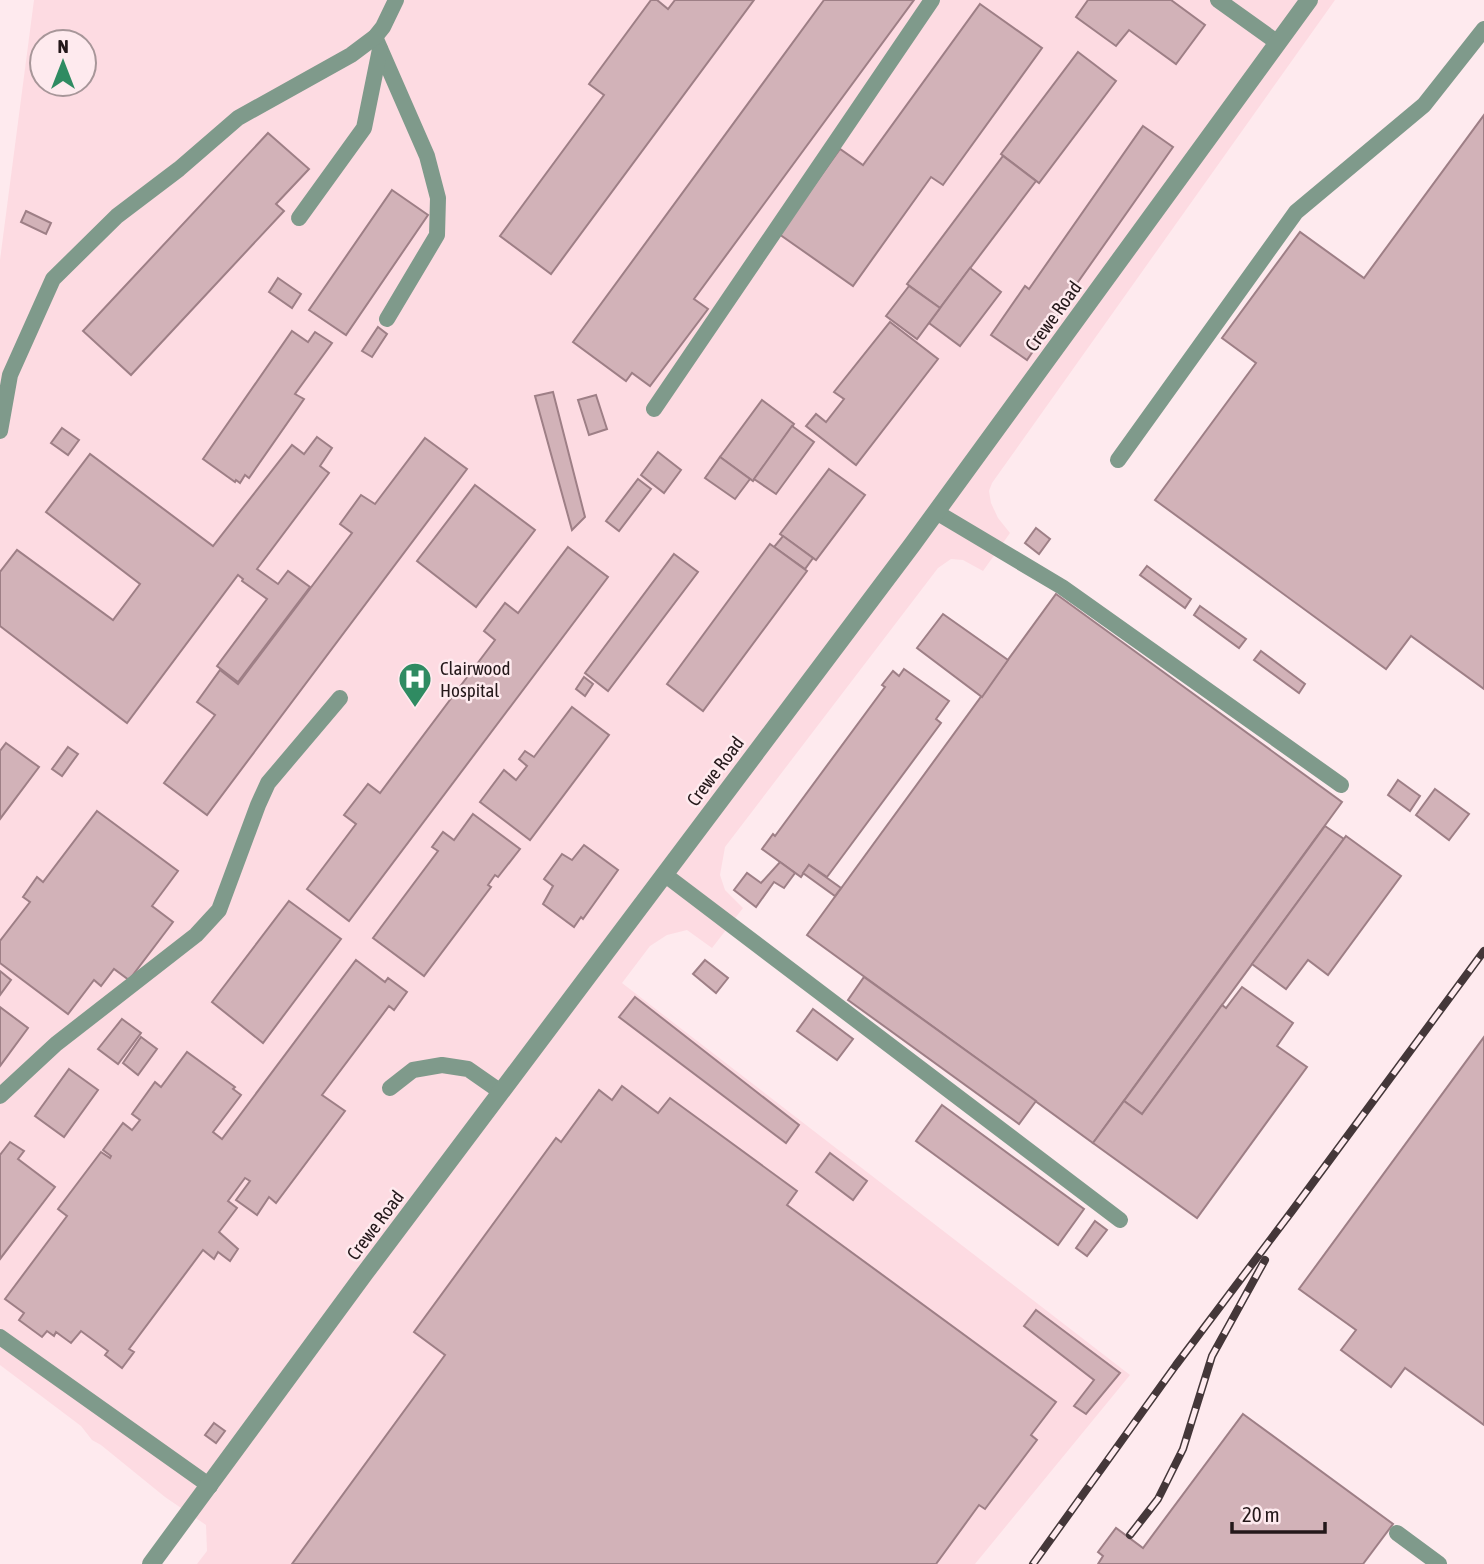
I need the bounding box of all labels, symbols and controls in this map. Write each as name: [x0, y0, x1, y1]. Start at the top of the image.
north arrow: [28, 28, 98, 98]
text: N: [57, 35, 69, 57]
street label: Crewe Road: [1020, 277, 1086, 355]
place label: Clairwood Hospital: [440, 657, 510, 701]
hospital icon: Clairwood Hospital: [396, 660, 434, 709]
street label: Crewe Road: [682, 732, 748, 810]
street label: Crewe Road: [342, 1186, 408, 1264]
scale bar: [1232, 1490, 1325, 1534]
text: 20 m: [1242, 1502, 1280, 1526]

